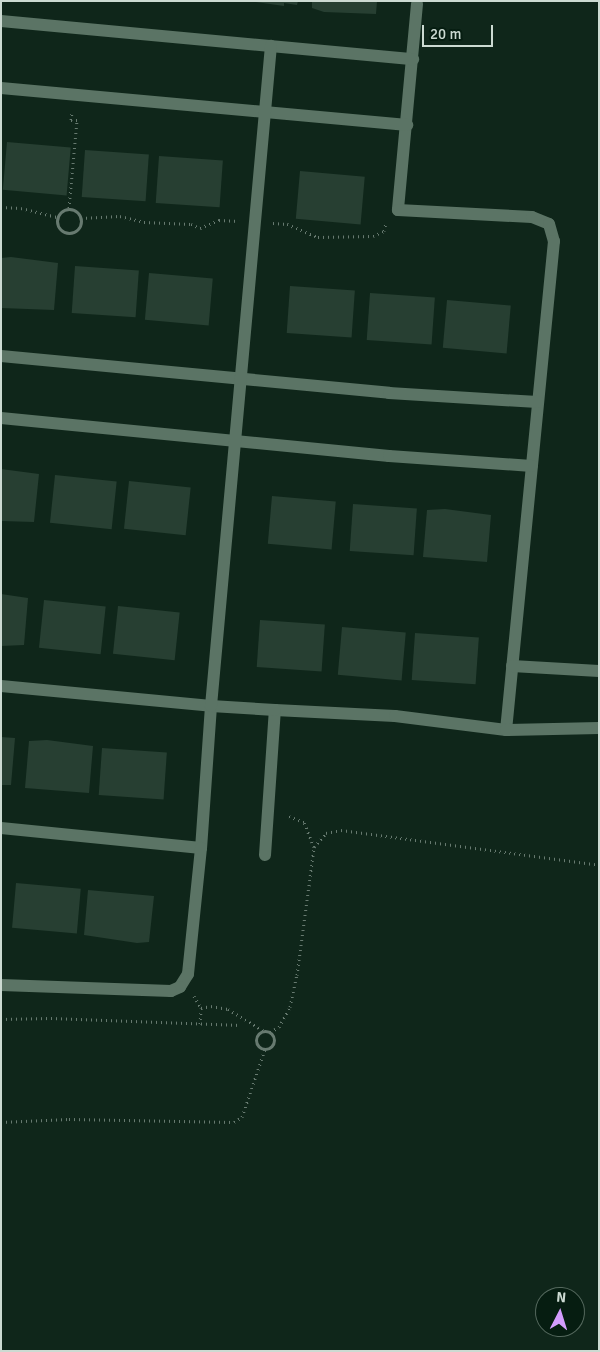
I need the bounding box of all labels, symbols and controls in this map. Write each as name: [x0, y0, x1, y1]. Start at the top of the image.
scale bar: [425, 15, 496, 47]
text: 20 m: [430, 25, 461, 43]
north arrow: [535, 1287, 585, 1337]
text: N: [556, 1289, 567, 1306]

